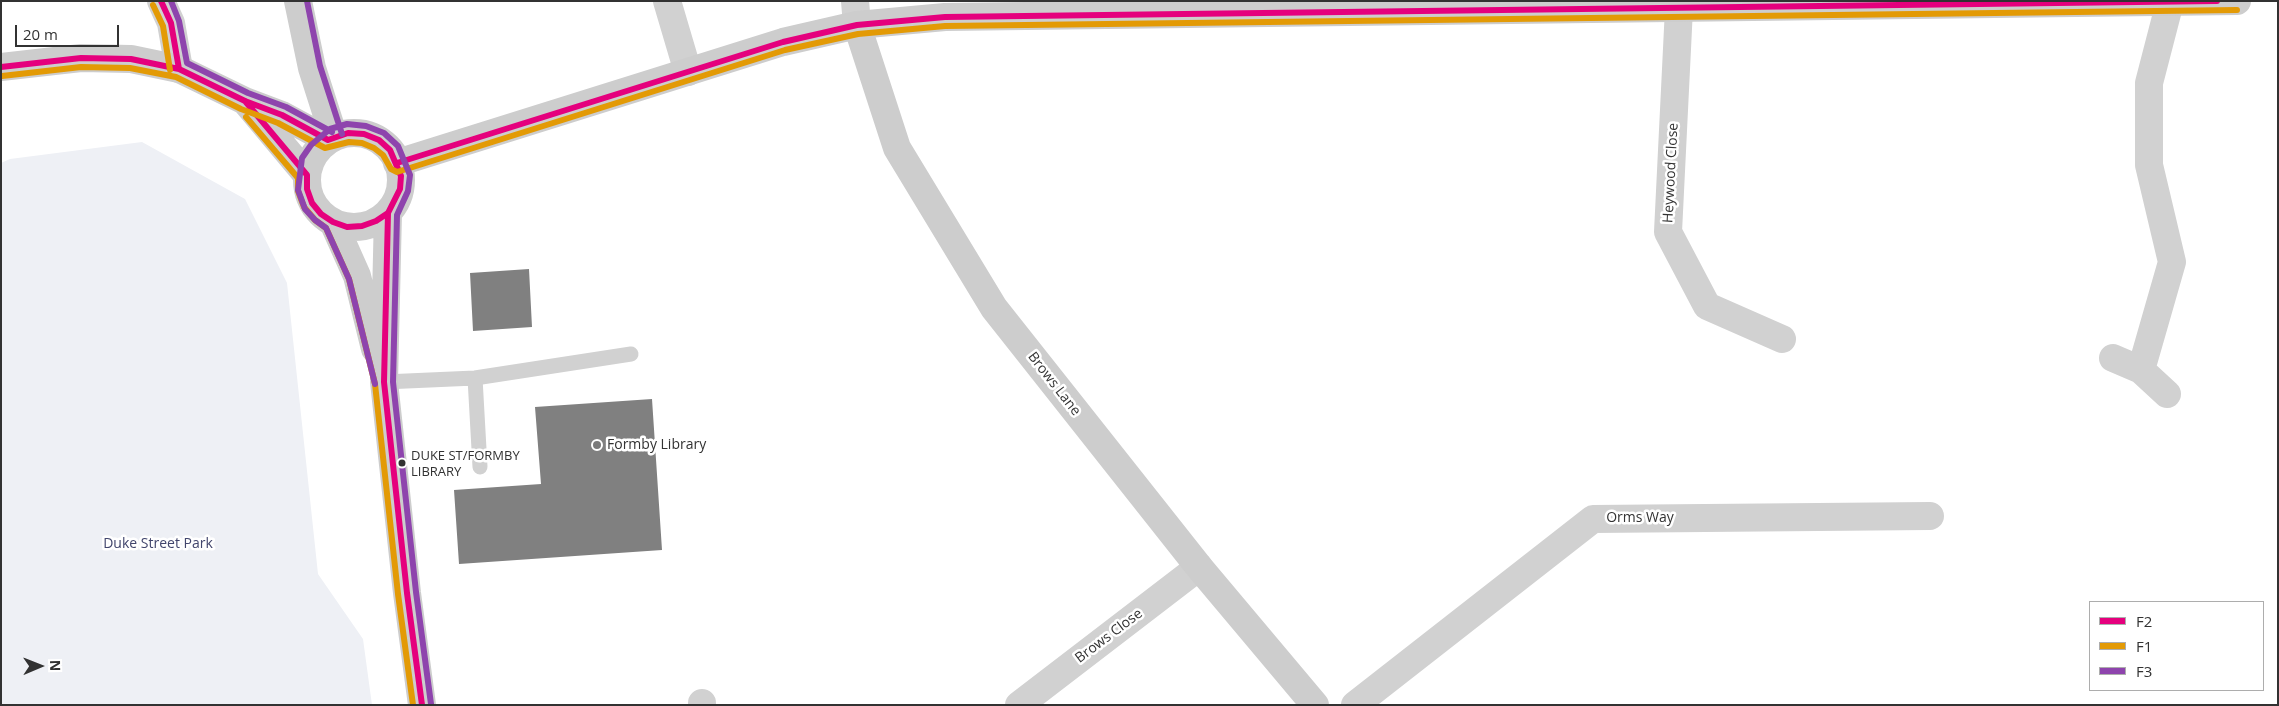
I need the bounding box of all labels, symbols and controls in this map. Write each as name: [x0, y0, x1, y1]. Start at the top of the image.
scale bar: [18, 15, 121, 47]
text: 20 m: [23, 24, 58, 44]
street label: Heywood Close: [1660, 122, 1682, 224]
street label: Brows Lane: [1024, 349, 1084, 419]
place label: Formby Library: [607, 437, 706, 453]
marker: Formby Library: [591, 439, 603, 451]
place label: DUKE ST/FORMBY LIBRARY: [411, 448, 520, 479]
marker: DUKE ST/FORMBY LIBRARY: [397, 458, 407, 468]
street label: Orms Way: [1606, 510, 1674, 526]
park label: Duke Street Park: [103, 536, 213, 552]
legend: [2089, 601, 2264, 691]
street label: Brows Close: [1072, 605, 1146, 667]
text: F2: [2136, 611, 2152, 631]
text: F1: [2136, 636, 2152, 656]
north arrow: [15, 641, 65, 691]
text: N: [46, 660, 65, 672]
text: F3: [2136, 661, 2152, 681]

